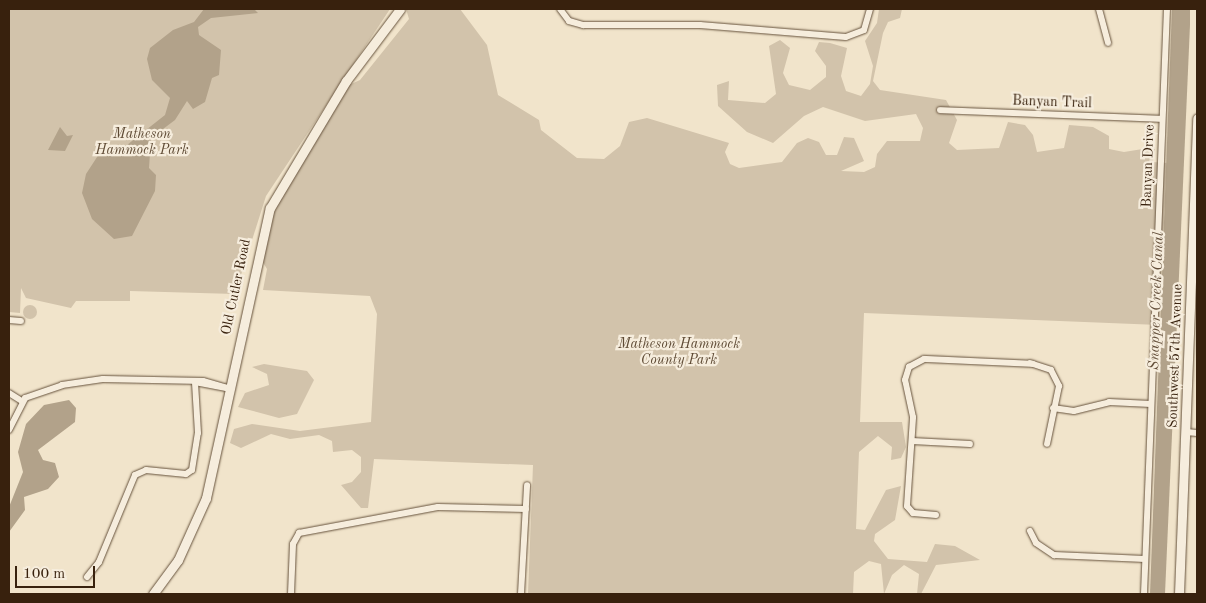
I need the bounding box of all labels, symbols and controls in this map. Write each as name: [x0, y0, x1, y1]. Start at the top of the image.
street label: Banyan Trail: [1012, 92, 1092, 112]
street label: Banyan Drive: [1138, 124, 1158, 208]
park label: Matheson Hammock Park: [95, 126, 189, 158]
water label: Snapper Creek Canal: [1146, 232, 1168, 370]
street label: Old Cutler Road: [218, 238, 254, 336]
street label: Southwest 57th Avenue: [1164, 284, 1186, 428]
park label: Matheson Hammock County Park: [618, 336, 740, 368]
scale bar: [18, 556, 98, 588]
text: 100 m: [23, 567, 65, 582]

